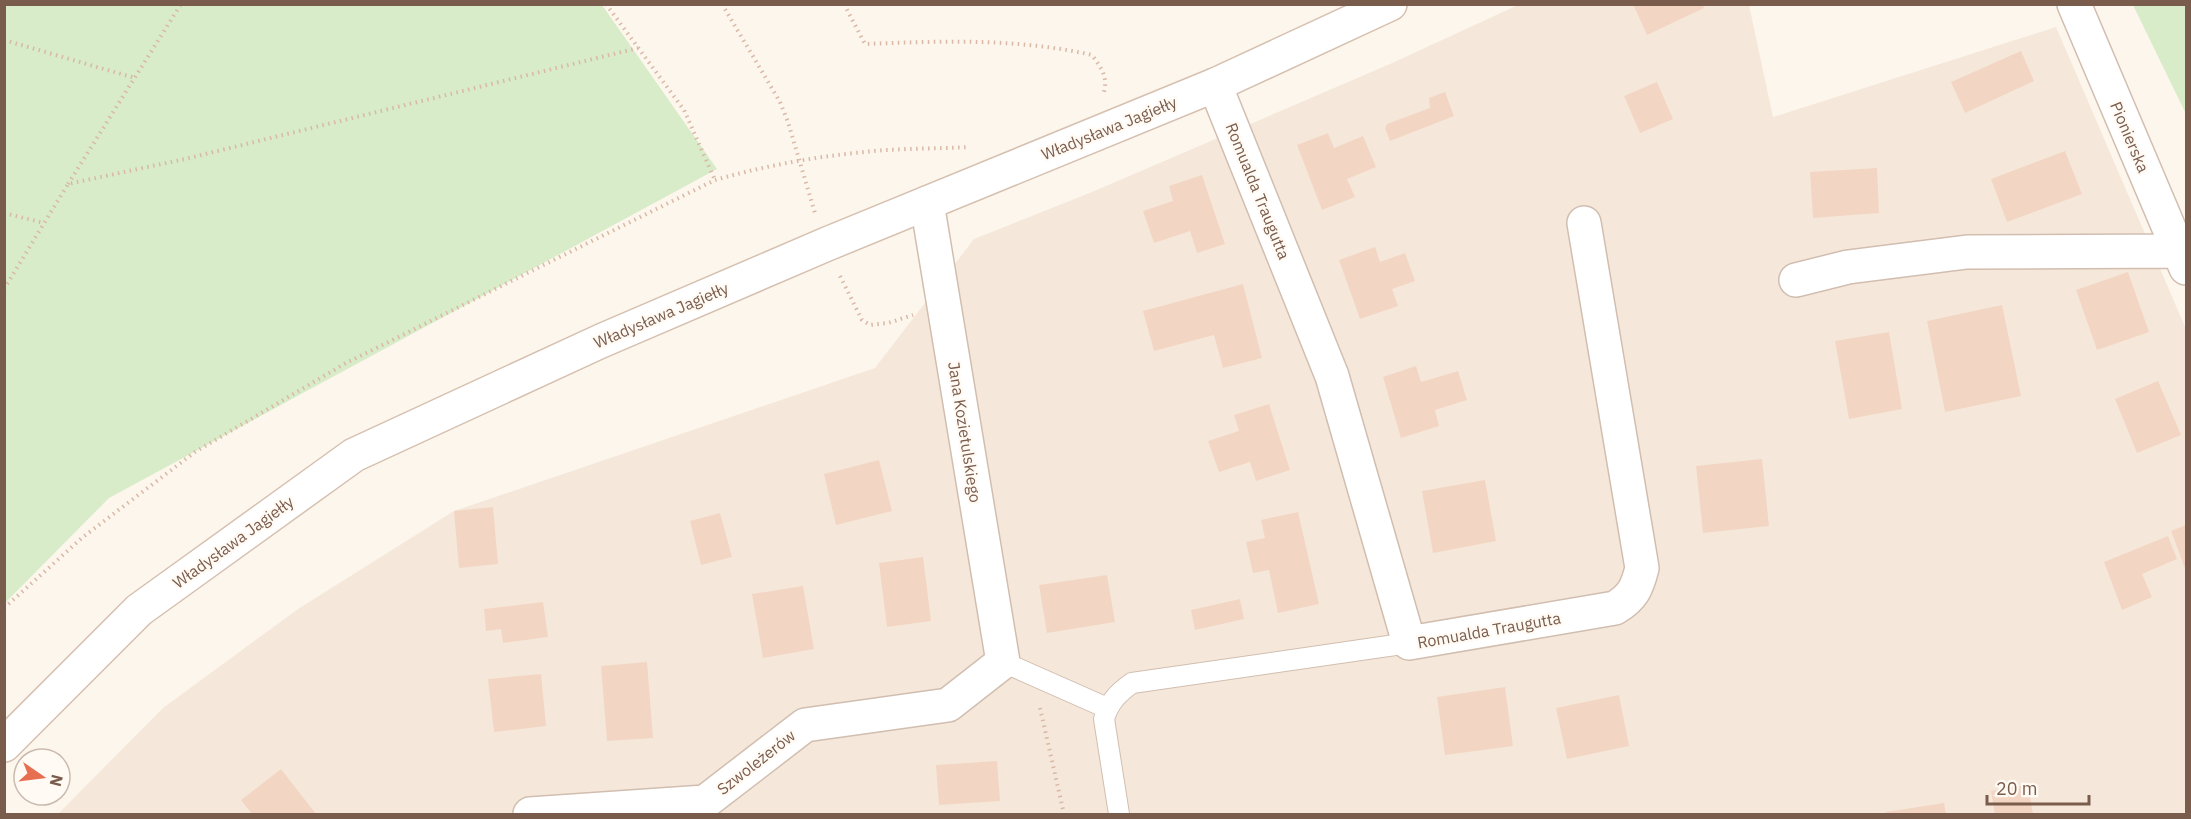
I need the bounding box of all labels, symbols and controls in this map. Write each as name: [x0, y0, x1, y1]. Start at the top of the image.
street label: Władysława Jagiełły: [1038, 92, 1180, 164]
street label: Pionierska: [2106, 99, 2154, 176]
street label: Romualda Traugutta: [1221, 120, 1295, 263]
street label: Władysława Jagiełły: [591, 278, 731, 352]
street label: Jana Kozietulskiego: [944, 360, 986, 504]
street label: Władysława Jagiełły: [169, 491, 297, 593]
street label: Romualda Traugutta: [1416, 607, 1563, 652]
street label: Szwoleżerów: [713, 725, 799, 799]
north arrow: [12, 747, 72, 807]
scale bar: [1987, 768, 2089, 806]
text: N: [45, 773, 68, 789]
text: 20 m: [1996, 777, 2038, 800]

